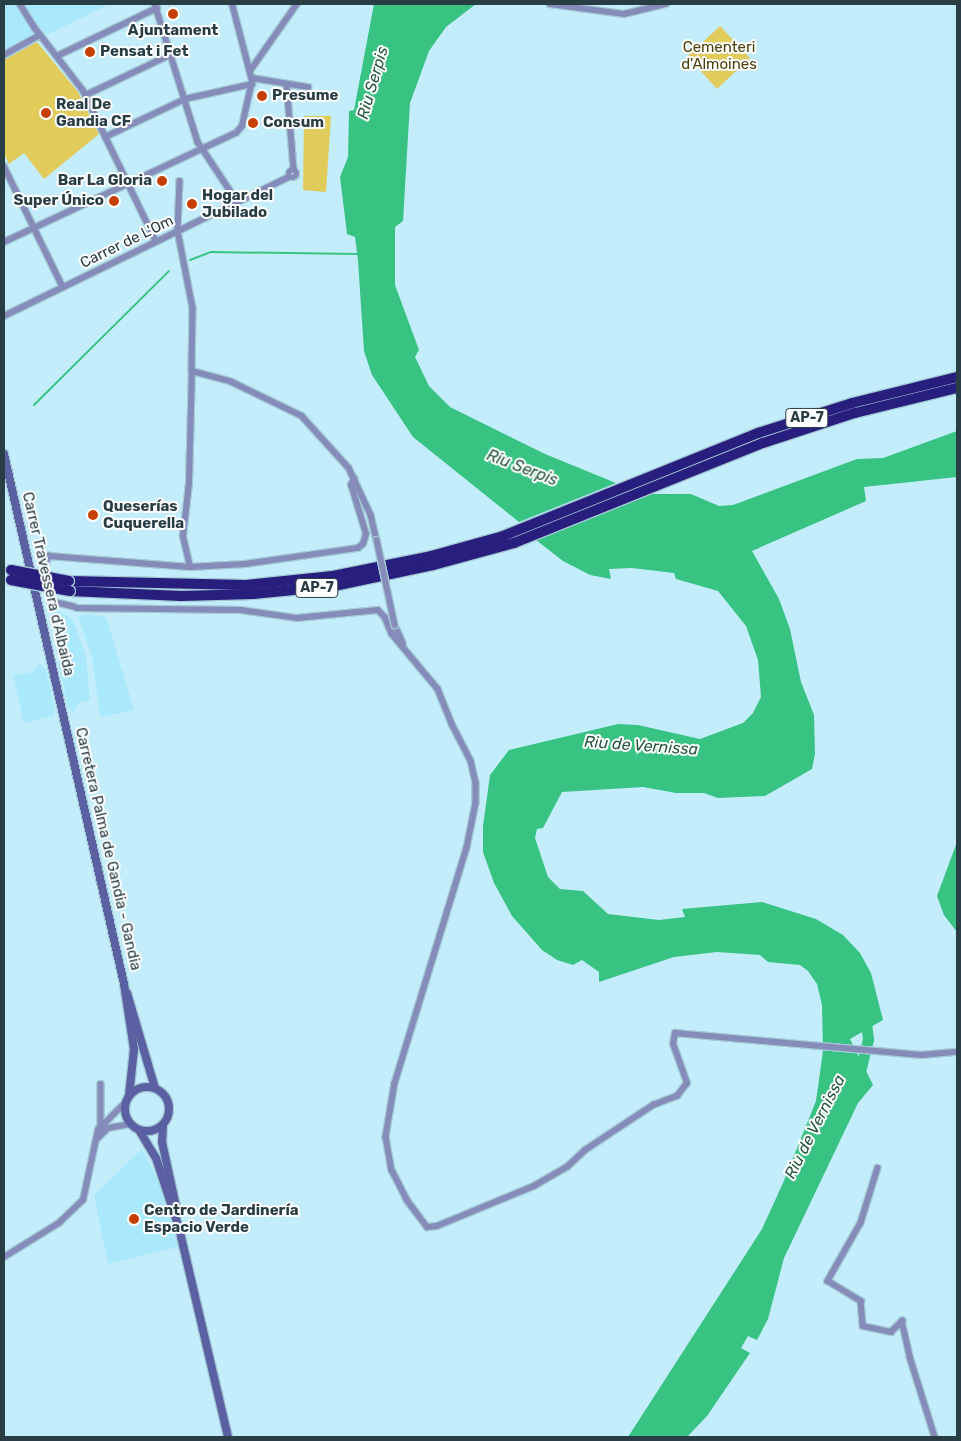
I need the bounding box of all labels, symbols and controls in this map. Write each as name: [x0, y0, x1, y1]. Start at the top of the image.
marker: Ajuntament: [167, 8, 179, 20]
place label: Ajuntament: [128, 22, 218, 40]
park label: Cementeri d'Almoines: [681, 38, 757, 73]
place label: Pensat i Fet: [100, 43, 188, 61]
water label: Riu Serpis: [354, 45, 392, 121]
marker: Pensat i Fet: [84, 46, 96, 58]
place label: Presume: [272, 87, 338, 105]
marker: Presume: [256, 90, 268, 102]
place label: Real De Gandia CF: [56, 95, 131, 130]
marker: Real De Gandia CF: [40, 107, 52, 119]
place label: Consum: [263, 114, 324, 132]
marker: Consum: [247, 117, 259, 129]
place label: Bar La Gloria: [57, 172, 152, 190]
marker: Bar La Gloria: [156, 175, 168, 187]
place label: Hogar del Jubilado: [202, 186, 273, 221]
place label: Super Único: [13, 192, 104, 210]
marker: Super Único: [108, 195, 120, 207]
marker: Hogar del Jubilado: [186, 198, 198, 210]
street label: Carrer de L'Om: [77, 212, 177, 272]
road number: AP-7: [784, 406, 830, 429]
water label: Riu Serpis: [484, 446, 560, 490]
street label: Carrer Travessera d'Albaida: [18, 490, 78, 678]
place label: Queserías Cuquerella: [103, 497, 184, 532]
marker: Queserías Cuquerella: [87, 509, 99, 521]
road number: AP-7: [294, 576, 340, 600]
street label: Carretera Palma de Gandia - Gandia: [71, 726, 145, 972]
water label: Riu de Vernissa: [583, 732, 699, 760]
water label: Riu de Vernissa: [780, 1072, 850, 1182]
place label: Centro de Jardinería Espacio Verde: [144, 1201, 299, 1236]
marker: Centro de Jardinería Espacio Verde: [128, 1213, 140, 1225]

